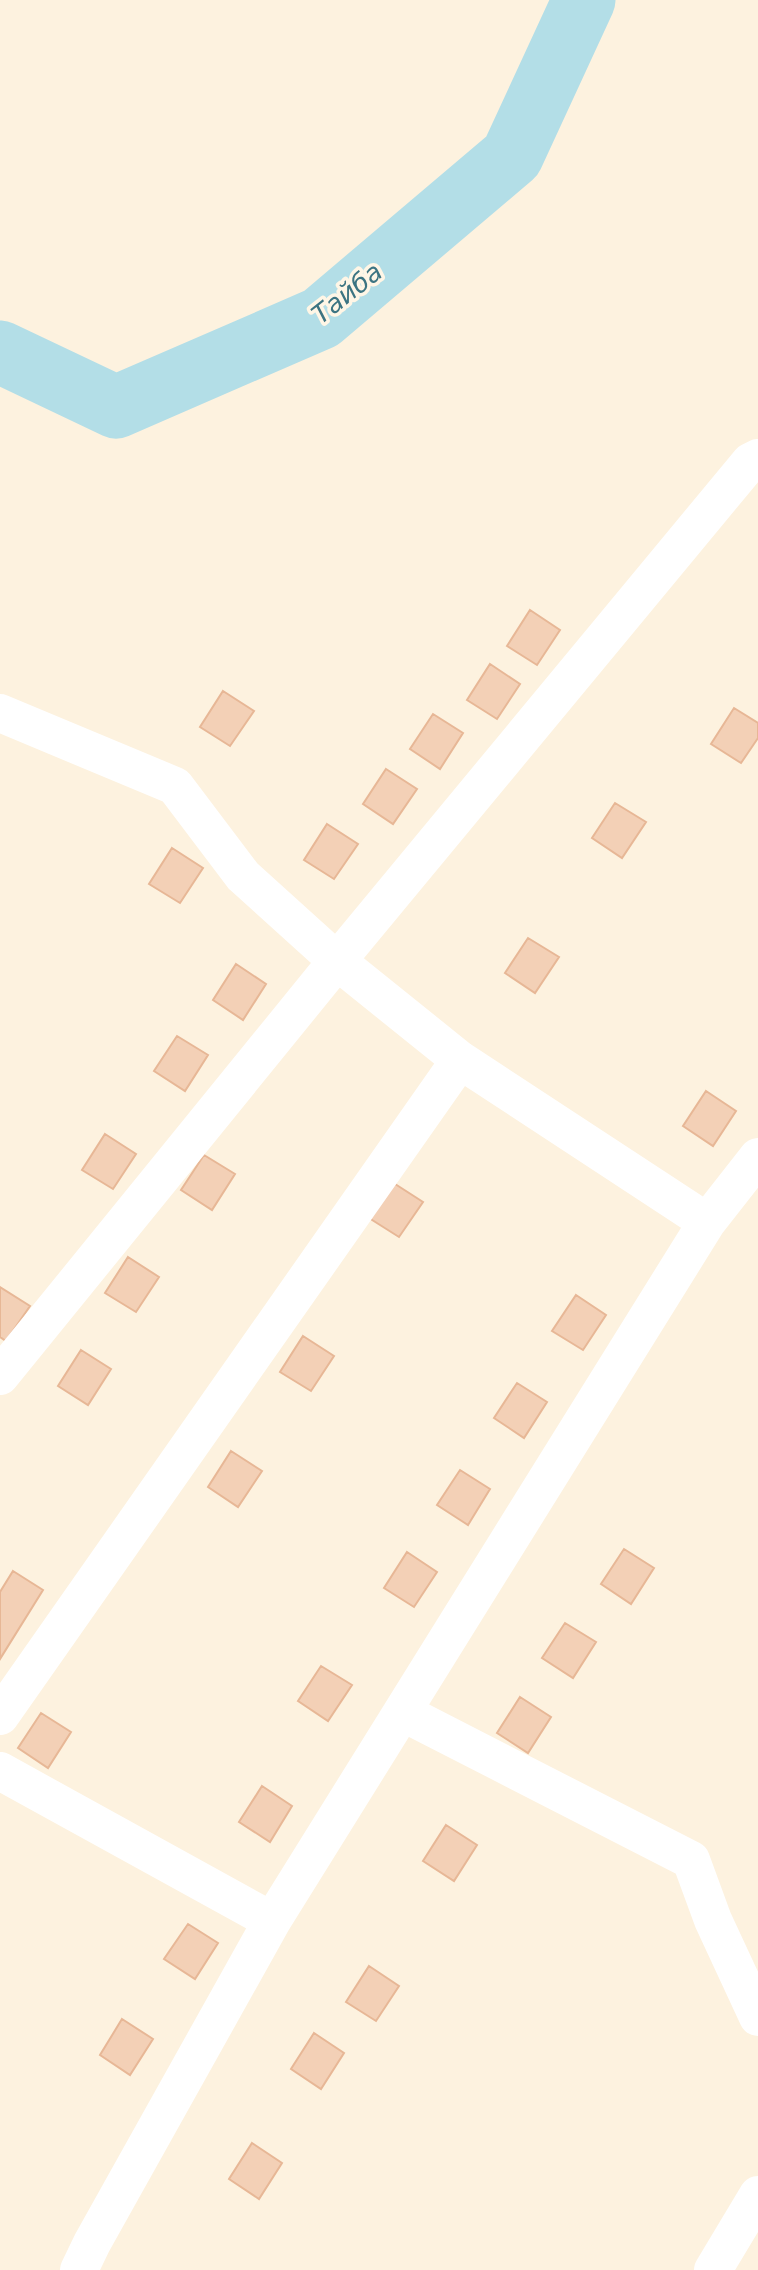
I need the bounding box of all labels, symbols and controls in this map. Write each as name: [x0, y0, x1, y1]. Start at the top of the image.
water label: Тайба: [306, 256, 388, 330]

